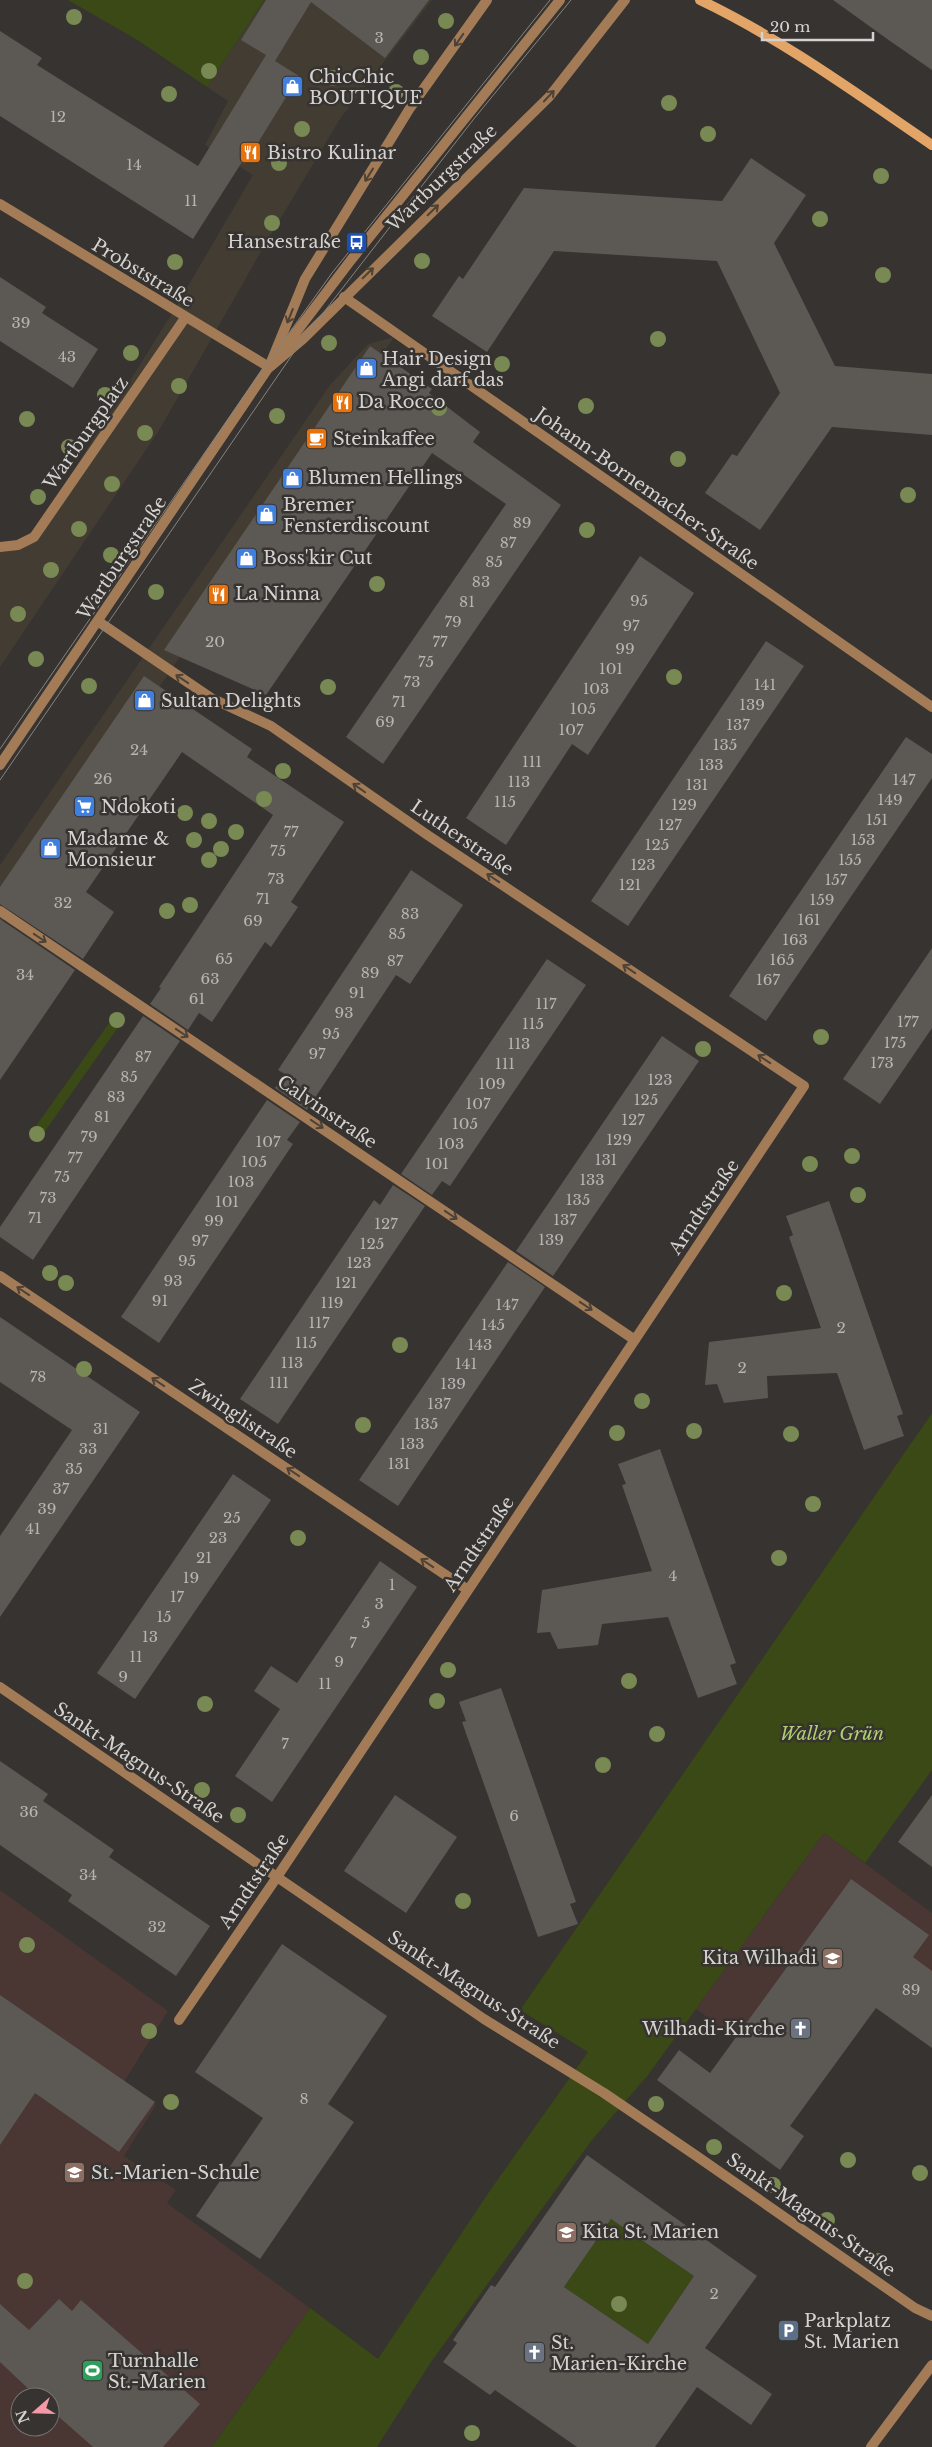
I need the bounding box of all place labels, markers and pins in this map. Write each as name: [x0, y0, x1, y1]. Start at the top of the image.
place label: ChicChic BOUTIQUE: [309, 66, 422, 109]
shop icon: ChicChic BOUTIQUE: [281, 75, 305, 99]
restaurant icon: Bistro Kulinar: [239, 141, 263, 165]
place label: Bistro Kulinar: [267, 142, 396, 164]
bus stop icon: Hansestraße: [345, 230, 369, 254]
place label: Hansestraße: [227, 231, 341, 253]
place label: Hair Design Angi darf das: [381, 348, 504, 391]
shop icon: Hair Design Angi darf das: [354, 357, 378, 381]
restaurant icon: Da Rocco: [330, 390, 354, 414]
place label: Da Rocco: [358, 391, 446, 413]
cafe icon: Steinkaffee: [305, 427, 329, 451]
place label: Steinkaffee: [333, 428, 435, 450]
shop icon: Blumen Hellings: [280, 466, 304, 490]
place label: Blumen Hellings: [308, 467, 463, 489]
place label: Bremer Fensterdiscount: [283, 494, 430, 537]
shop icon: Bremer Fensterdiscount: [255, 503, 279, 527]
shop icon: Boss'kir Cut: [235, 546, 259, 570]
place label: Boss'kir Cut: [263, 547, 373, 569]
restaurant icon: La Ninna: [207, 582, 231, 606]
place label: La Ninna: [235, 583, 320, 605]
shop icon: Sultan Delights: [133, 689, 157, 713]
place label: Sultan Delights: [161, 690, 301, 712]
supermarket icon: Ndokoti: [73, 795, 97, 819]
place label: Ndokoti: [101, 796, 176, 818]
place label: Madame & Monsieur: [67, 828, 170, 871]
shop icon: Madame & Monsieur: [39, 837, 63, 861]
school or university icon: Kita Wilhadi: [821, 1946, 845, 1970]
place label: Kita Wilhadi: [702, 1947, 817, 1969]
church icon: Wilhadi-Kirche: [789, 2017, 813, 2041]
place label: Wilhadi-Kirche: [641, 2018, 785, 2040]
school or university icon: St.-Marien-Schule: [63, 2161, 87, 2185]
place label: St.-Marien-Schule: [91, 2162, 259, 2184]
school or university icon: Kita St. Marien: [554, 2220, 578, 2244]
place label: Kita St. Marien: [582, 2221, 719, 2243]
place label: Parkplatz St. Marien: [804, 2310, 899, 2353]
parking icon: Parkplatz St. Marien: [776, 2319, 800, 2343]
place label: St. Marien-Kirche: [551, 2332, 687, 2375]
church icon: St. Marien-Kirche: [523, 2341, 547, 2365]
place label: Turnhalle St.-Marien: [108, 2350, 206, 2393]
sports icon: Turnhalle St.-Marien: [80, 2359, 104, 2383]

